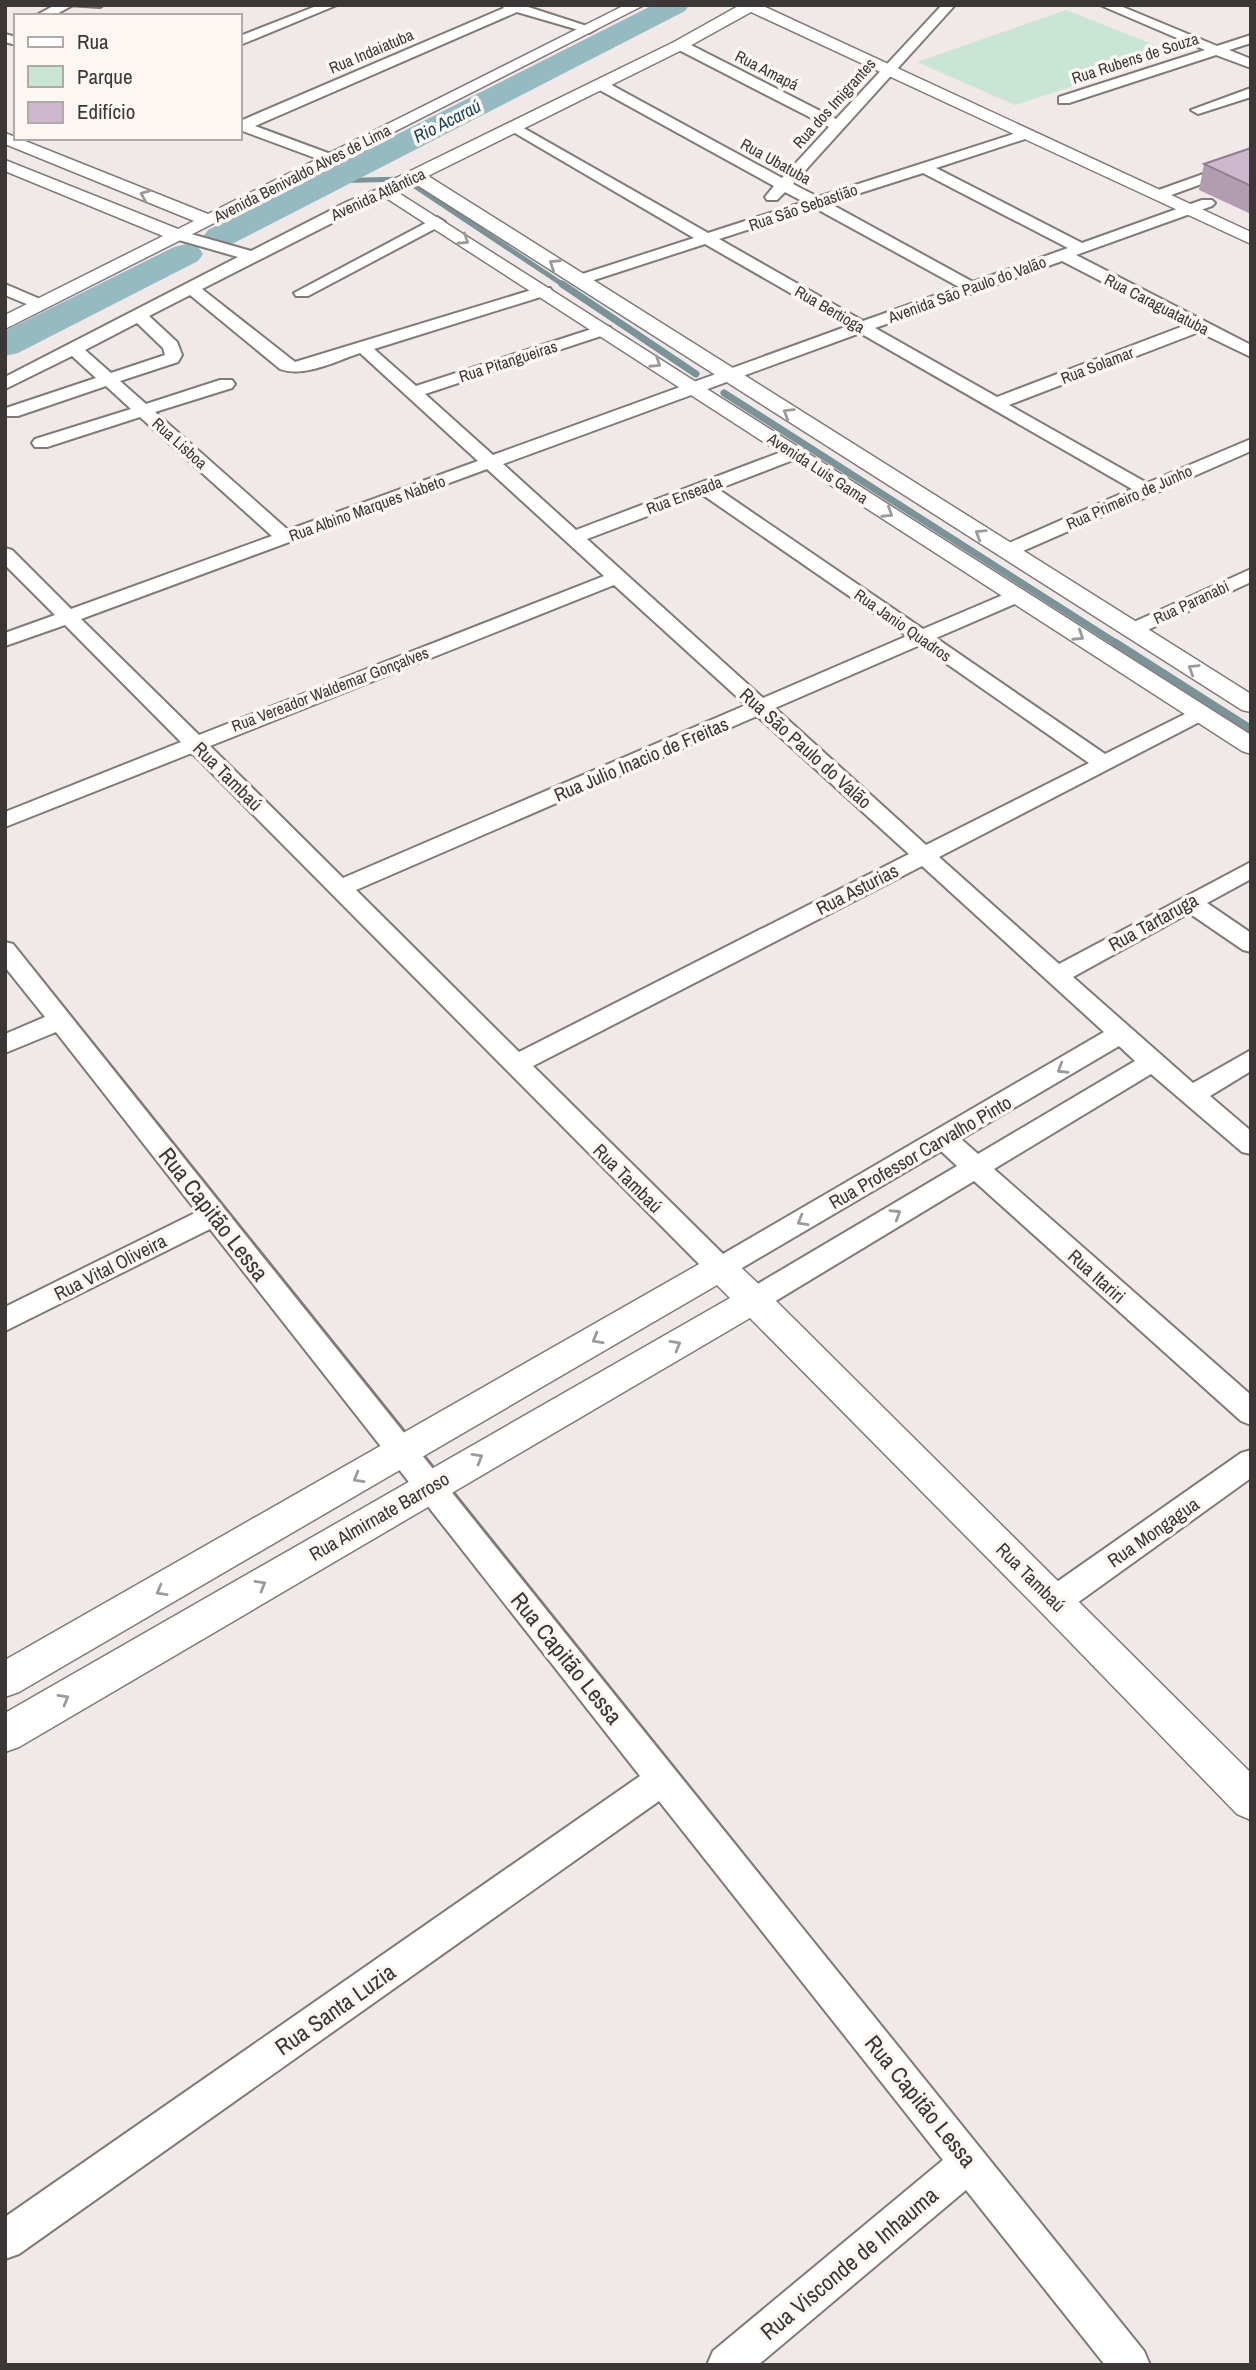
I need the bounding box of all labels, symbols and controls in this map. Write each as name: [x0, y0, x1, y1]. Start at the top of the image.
legend: [14, 14, 242, 140]
street label: Rua Indaiatuba: [325, 23, 417, 79]
text: Rua: [77, 27, 109, 56]
street label: Rua Rubens de Souza: [1069, 27, 1202, 89]
street label: Rua Amapá: [731, 45, 803, 96]
street label: Rua dos Imigrantes: [788, 53, 880, 153]
text: Parque: [77, 62, 133, 91]
water label: Rio Acaraú: [409, 93, 485, 149]
text: Edifício: [77, 97, 135, 126]
street label: Avenida Benivaldo Alves de Lima: [209, 118, 395, 228]
street label: Rua Ubatuba: [737, 133, 816, 190]
street label: Avenida Atlântica: [326, 162, 429, 226]
street label: Rua São Sebastião: [746, 178, 860, 236]
one-way arrow: [139, 189, 151, 203]
one-way arrow: [457, 232, 470, 245]
street label: Avenida São Paulo do Valão: [884, 250, 1049, 328]
one-way arrow: [549, 260, 562, 273]
street label: Rua Caraguatatuba: [1101, 268, 1214, 340]
street label: Rua Bertioga: [791, 280, 870, 338]
street label: Rua Pitangueiras: [456, 335, 560, 387]
street label: Rua Solamar: [1057, 341, 1137, 389]
one-way arrow: [648, 355, 661, 368]
one-way arrow: [782, 408, 795, 421]
street label: Rua Lisboa: [148, 412, 213, 474]
street label: Avenida Luis Gama: [763, 427, 873, 509]
street label: Rua Primeiro de Junho: [1063, 459, 1195, 535]
street label: Rua Albino Marques Nabeto: [286, 469, 448, 547]
street label: Rua Enseada: [643, 470, 726, 520]
one-way arrow: [880, 504, 893, 517]
one-way arrow: [975, 530, 988, 542]
street label: Rua Paranabi: [1150, 575, 1232, 629]
street label: Rua Janio Quadros: [850, 583, 956, 667]
one-way arrow: [1072, 628, 1085, 641]
street label: Rua Vereador Waldemar Gonçalves: [228, 641, 432, 737]
one-way arrow: [1188, 664, 1201, 677]
street label: Rua São Paulo do Valão: [734, 682, 878, 814]
street label: Rua Julio Inacio de Freitas: [550, 710, 732, 808]
street label: Rua Tambaú: [188, 736, 268, 816]
street label: Rua Asturias: [811, 857, 903, 921]
street label: Rua Tartaruga: [1104, 887, 1203, 957]
one-way arrow: [1056, 1060, 1069, 1073]
street label: Rua Professor Carvalho Pinto: [824, 1089, 1016, 1215]
street label: Rua Tambaú: [588, 1138, 668, 1218]
street label: Rua Capitão Lessa: [152, 1141, 276, 1288]
one-way arrow: [889, 1209, 902, 1222]
one-way arrow: [797, 1213, 809, 1226]
street label: Rua Vital Oliveira: [49, 1227, 171, 1306]
street label: Rua Itariri: [1063, 1243, 1131, 1309]
one-way arrow: [592, 1331, 605, 1344]
one-way arrow: [668, 1340, 681, 1353]
one-way arrow: [471, 1453, 484, 1466]
street label: Rua Almirnate Barroso: [304, 1465, 454, 1567]
one-way arrow: [353, 1470, 365, 1483]
street label: Rua Mongagua: [1102, 1491, 1204, 1573]
street label: Rua Tambaú: [991, 1537, 1071, 1617]
one-way arrow: [253, 1580, 266, 1593]
one-way arrow: [155, 1583, 168, 1596]
street label: Rua Capitão Lessa: [504, 1586, 630, 1731]
one-way arrow: [57, 1695, 70, 1708]
street label: Rua Santa Luzia: [269, 1956, 402, 2062]
street label: Rua Capitão Lessa: [858, 2029, 984, 2174]
street label: Rua Visconde de Inhauma: [754, 2179, 945, 2347]

